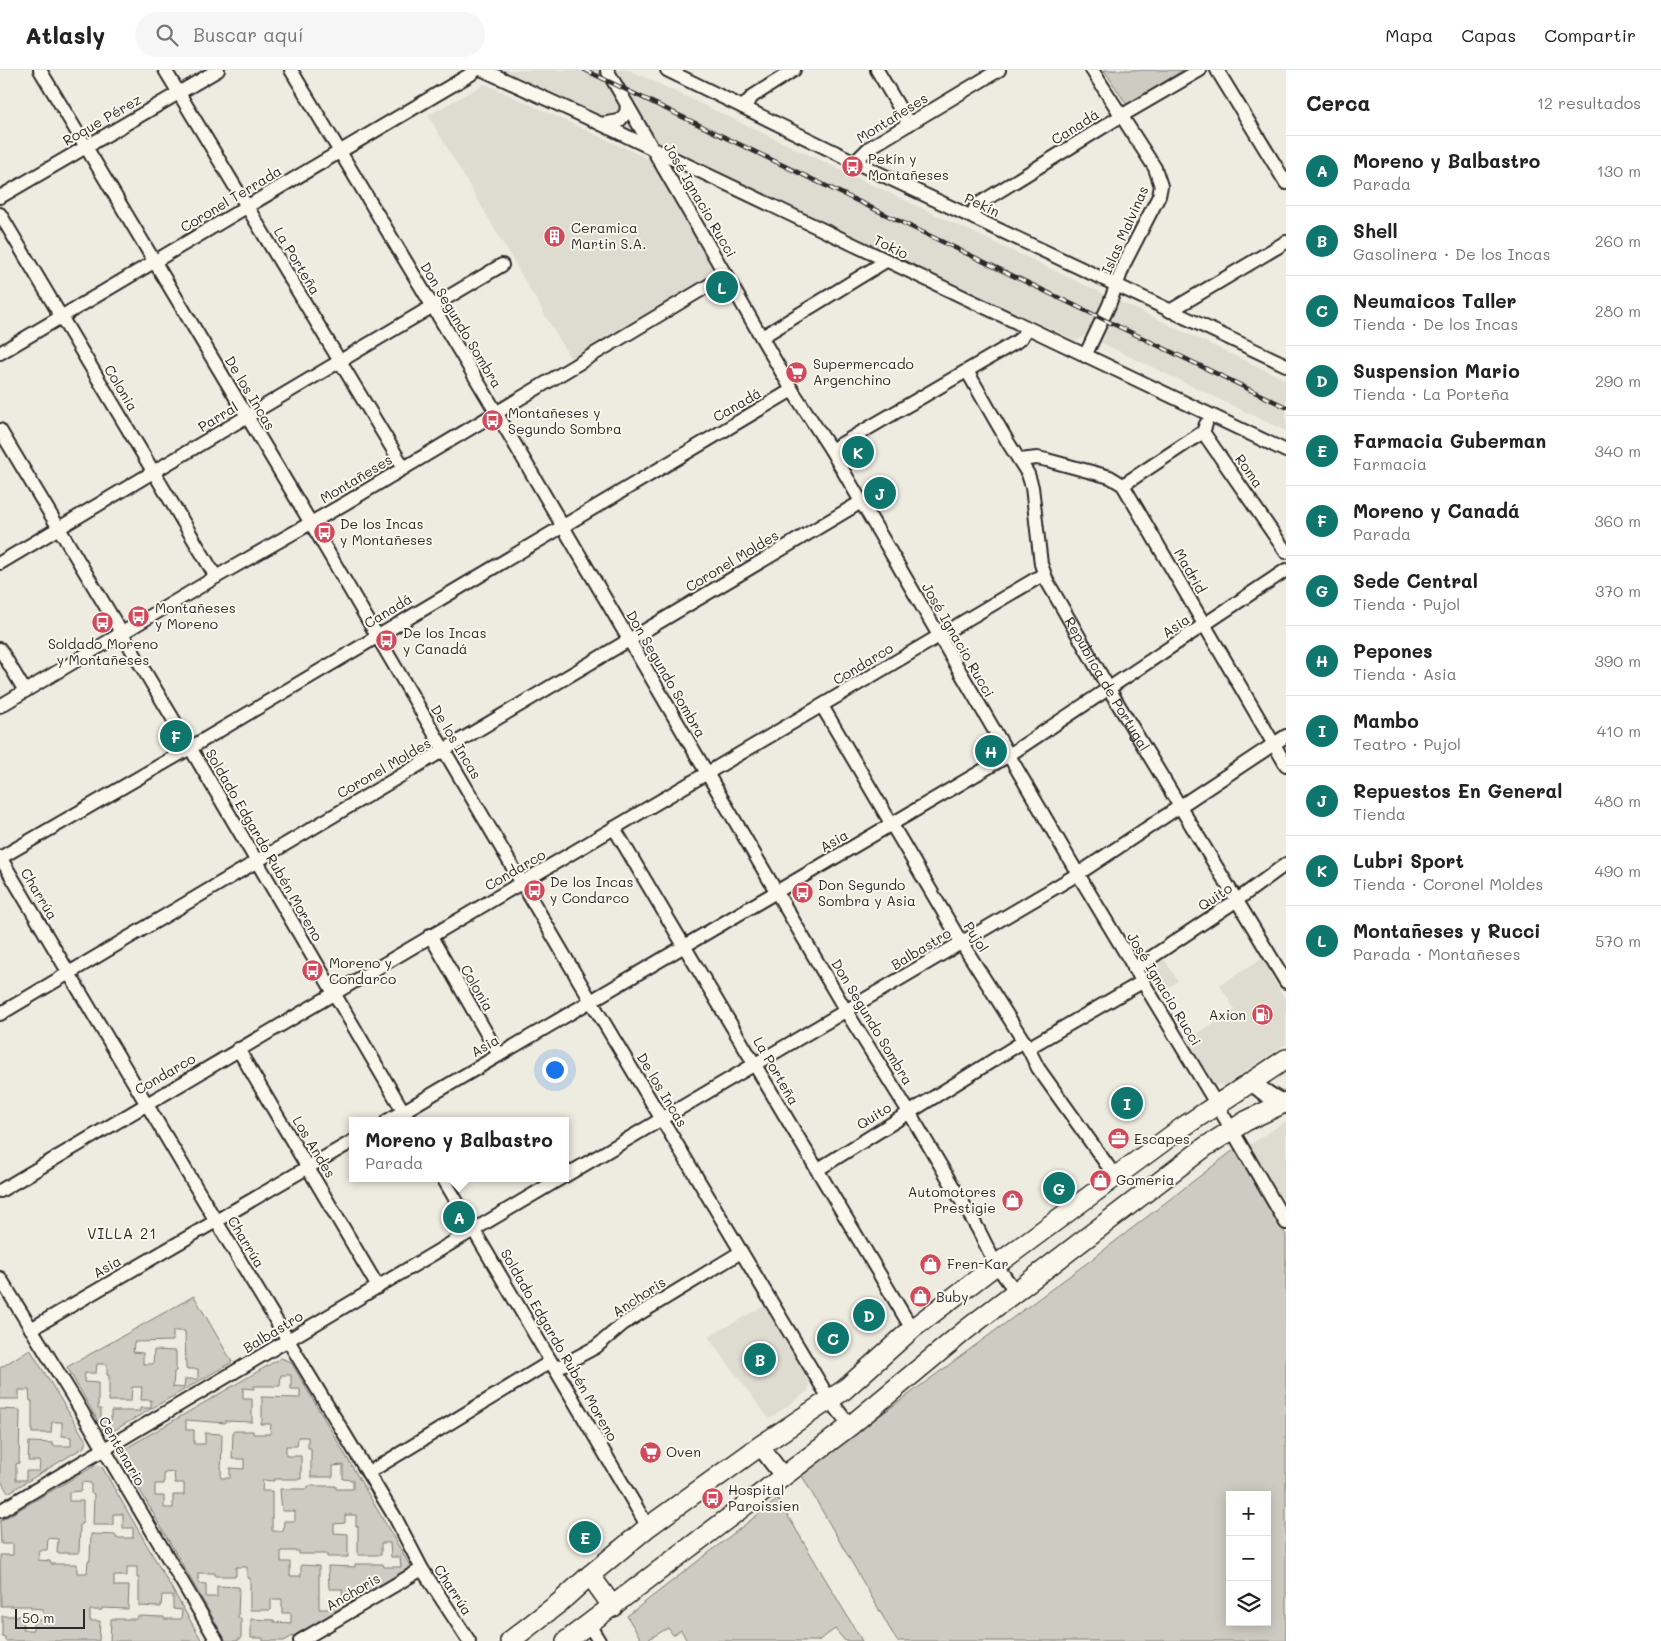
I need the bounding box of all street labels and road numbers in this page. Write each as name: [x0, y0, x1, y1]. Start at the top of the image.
street label: Montañeses: [852, 88, 931, 147]
street label: Roque Pérez: [59, 89, 145, 150]
street label: Canadá: [1047, 105, 1102, 149]
street label: José Ignacio Rucci: [660, 139, 741, 261]
street label: Coronel Terrada: [177, 161, 285, 236]
street label: Islas Malvinas: [1097, 183, 1153, 277]
street label: Pekín: [962, 188, 1003, 221]
street label: La Porteña: [270, 223, 325, 298]
street label: Tokio: [871, 230, 912, 263]
street label: Don Segundo Sombra: [416, 258, 507, 391]
street label: De los Incas: [221, 352, 280, 433]
street label: Colonia: [100, 361, 143, 414]
street label: Canadá: [709, 383, 764, 426]
street label: Parral: [194, 397, 241, 436]
street label: Montañeses: [316, 450, 395, 508]
street label: Roma: [1231, 450, 1268, 491]
street label: Coronel Moldes: [682, 525, 782, 596]
street label: Madrid: [1170, 545, 1211, 597]
street label: José Ignacio Rucci: [918, 579, 999, 701]
street label: Canadá: [360, 589, 415, 632]
street label: Don Segundo Sombra: [622, 607, 711, 741]
street label: Asia: [1158, 609, 1193, 642]
street label: República de Portugal: [1061, 613, 1154, 754]
street label: Condarco: [829, 638, 896, 689]
street label: De los Incas: [427, 701, 486, 782]
street label: Coronel Moldes: [333, 733, 434, 802]
street label: Soldado Edgardo Rubén Moreno: [201, 745, 327, 944]
street label: Asia: [816, 825, 851, 856]
street label: Condarco: [481, 845, 549, 895]
street label: Charrúa: [17, 864, 62, 923]
street label: Quito: [1194, 878, 1236, 915]
street label: Pujol: [960, 918, 993, 956]
street label: Balbastro: [887, 923, 954, 974]
street label: José Ignacio Rucci: [1123, 928, 1206, 1049]
street label: Don Segundo Sombra: [827, 955, 918, 1088]
street label: Colonia: [456, 961, 498, 1015]
street label: Asia: [467, 1030, 502, 1061]
street label: La Porteña: [749, 1033, 804, 1108]
street label: Condarco: [131, 1049, 199, 1099]
street label: De los Incas: [633, 1049, 692, 1130]
street label: Quito: [853, 1098, 895, 1134]
street label: Los Andes: [289, 1112, 340, 1181]
street label: Charrúa: [224, 1212, 269, 1271]
street label: Soldado Edgardo Rubén Moreno: [496, 1245, 622, 1444]
street label: Asia: [89, 1251, 124, 1282]
street label: Anchoris: [608, 1272, 669, 1321]
street label: Balbastro: [239, 1306, 306, 1357]
street label: Centenario: [95, 1413, 150, 1489]
street label: Charrúa: [430, 1561, 477, 1619]
street label: Anchoris: [322, 1568, 383, 1615]

